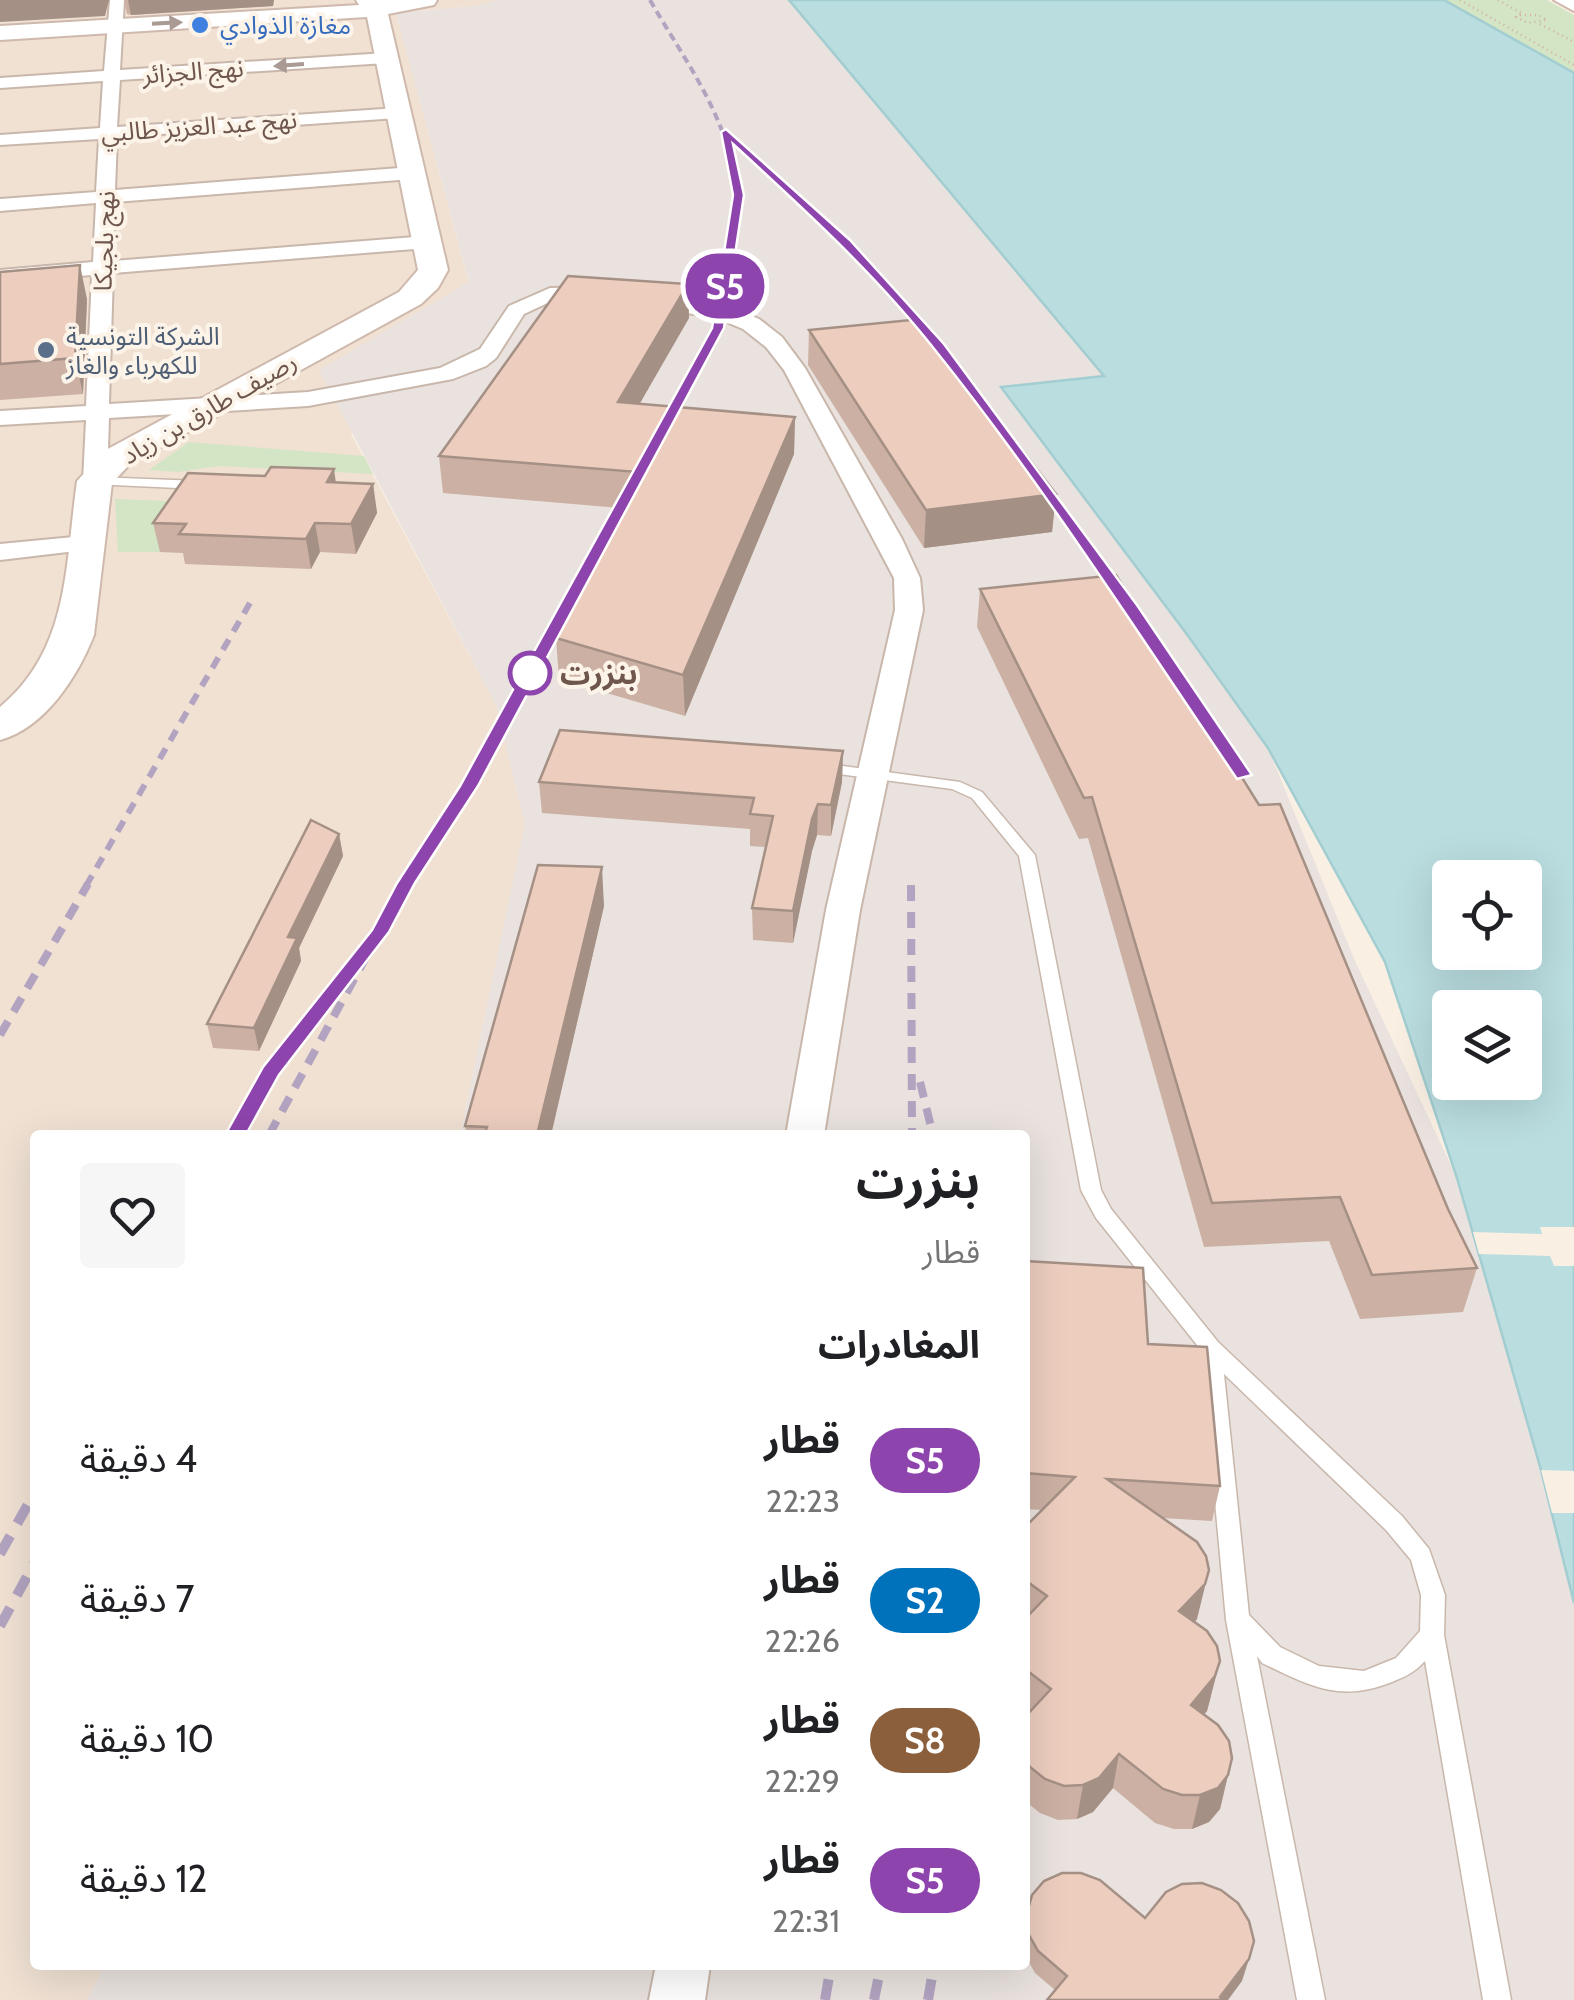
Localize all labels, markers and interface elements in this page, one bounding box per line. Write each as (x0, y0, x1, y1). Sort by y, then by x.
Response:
place label: مغازة الذوادي (220, 10, 351, 45)
marker: مغازة الذوادي (189, 14, 211, 36)
one-way arrow (152, 15, 184, 31)
street label: نهج الجزائر (140, 52, 245, 94)
one-way arrow (273, 57, 305, 73)
street label: نهج عبد العزيز طالبي (100, 104, 298, 153)
street label: نهج بلجيكا (87, 190, 125, 292)
line badge: S5 (680, 254, 770, 318)
text: S5 (705, 265, 745, 308)
place label: الشركة التونسية للكهرباء والغاز (65, 321, 220, 380)
marker: الشركة التونسية للكهرباء والغاز (35, 339, 57, 361)
street label: رصيف طارق بن زياد (116, 346, 302, 470)
marker: بنزرت (509, 652, 551, 694)
place label: بنزرت (560, 655, 638, 692)
map controls (1432, 860, 1542, 1100)
button: locate (1432, 860, 1542, 970)
button: layers (1432, 990, 1542, 1100)
text: بنزرت (856, 1152, 980, 1210)
button: heart (80, 1163, 185, 1268)
text: قطار (922, 1232, 980, 1271)
text: المغادرات (818, 1321, 980, 1368)
text: قطار (764, 1416, 840, 1463)
text: 4 دقيقة (80, 1435, 197, 1482)
text: S5 (905, 1439, 945, 1482)
text: 22:23 (766, 1481, 840, 1520)
text: قطار (764, 1556, 840, 1603)
text: 7 دقيقة (80, 1575, 194, 1622)
text: S2 (906, 1579, 944, 1622)
text: 22:26 (765, 1621, 840, 1660)
text: قطار (764, 1696, 840, 1743)
text: 10 دقيقة (80, 1715, 214, 1762)
text: S8 (904, 1719, 946, 1762)
text: 22:29 (765, 1761, 840, 1800)
text: قطار (764, 1836, 840, 1883)
text: 12 دقيقة (80, 1855, 207, 1902)
text: S5 (905, 1859, 945, 1902)
text: 22:31 (772, 1901, 840, 1940)

